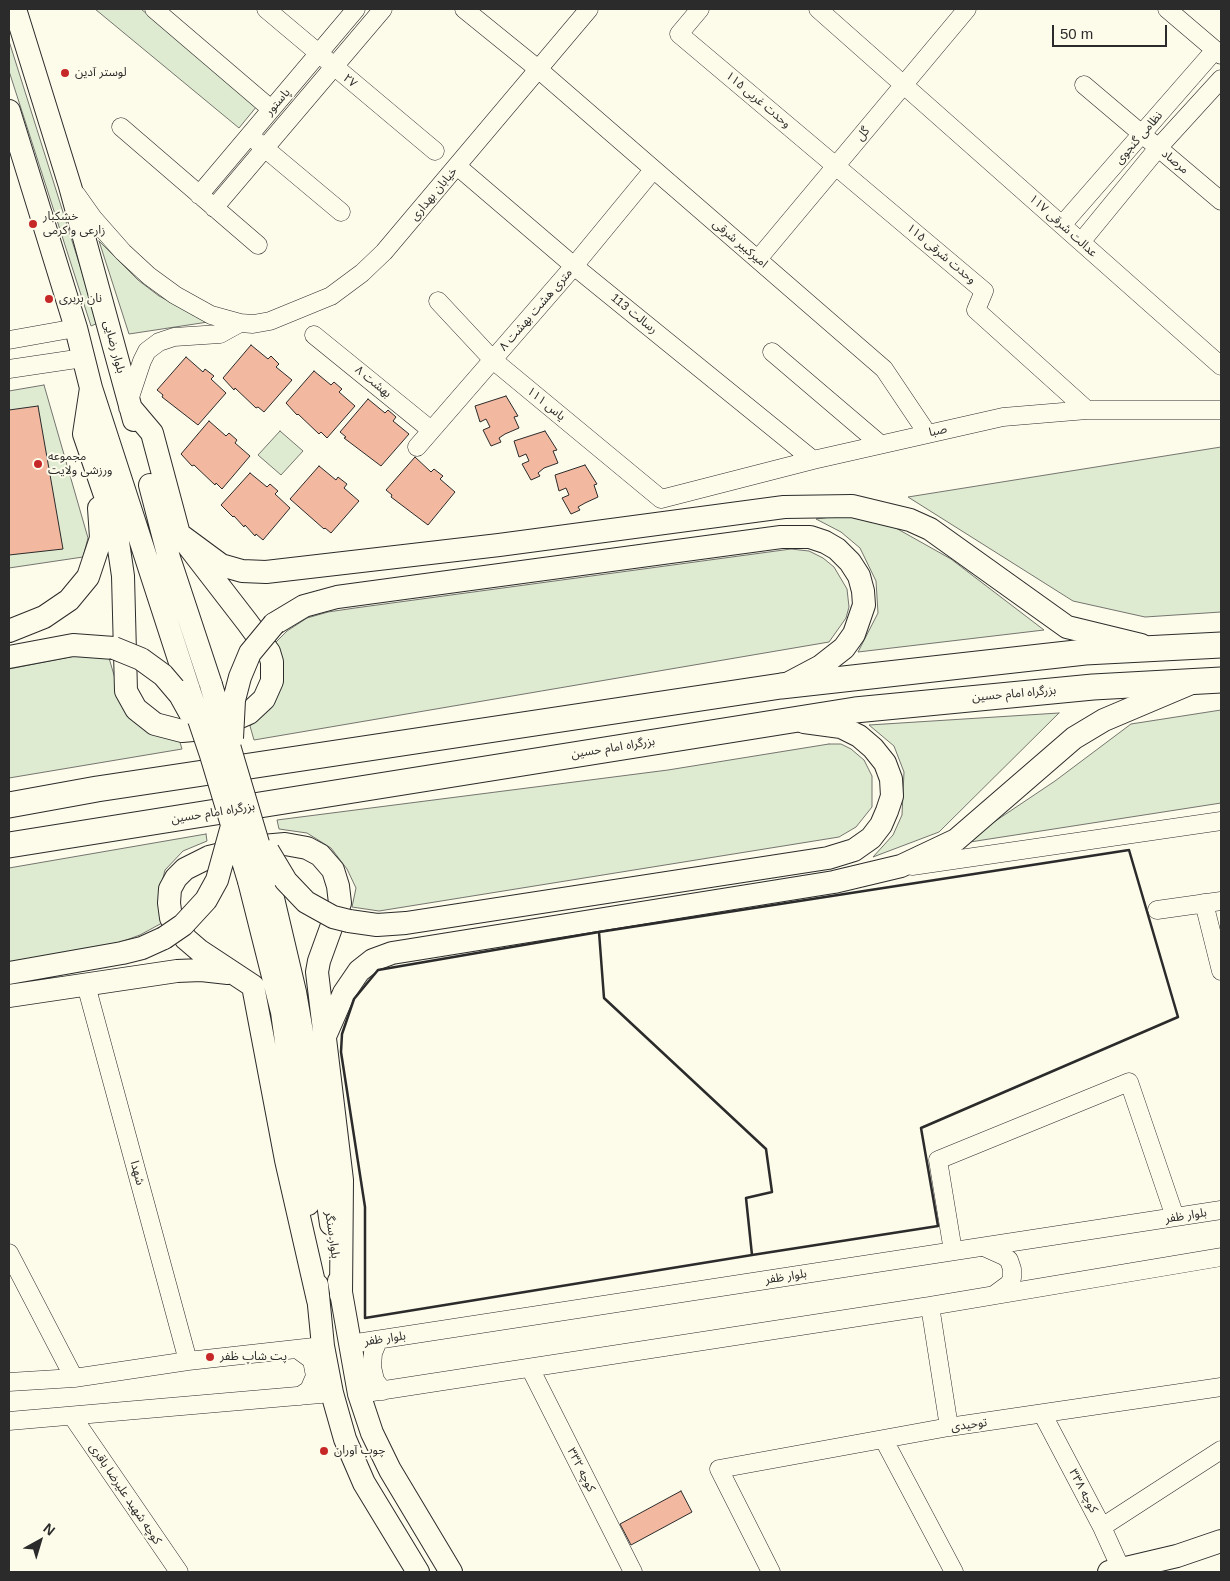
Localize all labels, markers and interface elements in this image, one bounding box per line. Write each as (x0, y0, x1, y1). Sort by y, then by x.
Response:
scale bar (1055, 15, 1170, 47)
text: 50 m (1060, 25, 1093, 42)
place label: لوستر آدین (75, 66, 127, 80)
marker: لوستر آدین (59, 67, 71, 79)
street label: ۱۱۵ وحدت غربی (723, 69, 793, 131)
street label: ۲۷ (340, 71, 360, 91)
street label: پاستور (262, 86, 294, 118)
street label: نظامی گنجوی (1112, 109, 1166, 167)
street label: گل (853, 124, 873, 144)
street label: مرصاد (1159, 147, 1191, 177)
street label: خیابان بهداری (407, 164, 461, 224)
street label: ۱۱۷ عدالت شرقی (1026, 192, 1100, 260)
place label: خشکبار زارعی و کرمی (43, 210, 105, 238)
street label: امیرکبیر شرقی (710, 217, 770, 271)
marker: خشکبار زارعی و کرمی (27, 218, 39, 230)
street label: ۱۱۵ وحدت شرقی (903, 221, 979, 287)
street label: ۸ متری هشت بهشت (496, 266, 576, 354)
street label: رسالت 113 (608, 291, 660, 337)
place label: نان بربری (59, 292, 102, 306)
marker: نان بربری (43, 293, 55, 305)
street label: بلوار رضایی (100, 319, 128, 375)
street label: ۸ بهشت (352, 363, 394, 401)
street label: یاس ۱۱۱ (524, 384, 568, 424)
street label: صبا (927, 422, 949, 440)
place label: مجموعه ورزشی ولایت (48, 450, 112, 478)
marker: مجموعه ورزشی ولایت (32, 458, 44, 470)
street label: بزرگراه امام حسین (971, 683, 1057, 705)
street label: بزرگراه امام حسین (570, 734, 656, 762)
street label: بزرگراه امام حسین (170, 799, 256, 827)
street label: شهدا (127, 1159, 147, 1187)
street label: بلوار ظفر (1164, 1206, 1208, 1226)
street label: بلوار سنگر (322, 1210, 342, 1260)
street label: بلوار ظفر (764, 1267, 808, 1287)
street label: بلوار ظفر (363, 1329, 407, 1349)
place label: پت شاپ ظفر (220, 1350, 287, 1364)
marker: پت شاپ ظفر (204, 1351, 216, 1363)
street label: توحیدی (950, 1415, 988, 1435)
street label: کوچه شهید علیرضا باقری (86, 1441, 164, 1547)
place label: چوب آوران (334, 1444, 385, 1458)
marker: چوب آوران (318, 1445, 330, 1457)
street label: کوچه ۳۳۲ (564, 1446, 598, 1494)
street label: کوچه ۳۳۸ (1066, 1467, 1100, 1515)
north arrow (15, 1516, 65, 1566)
text: N (40, 1520, 58, 1539)

